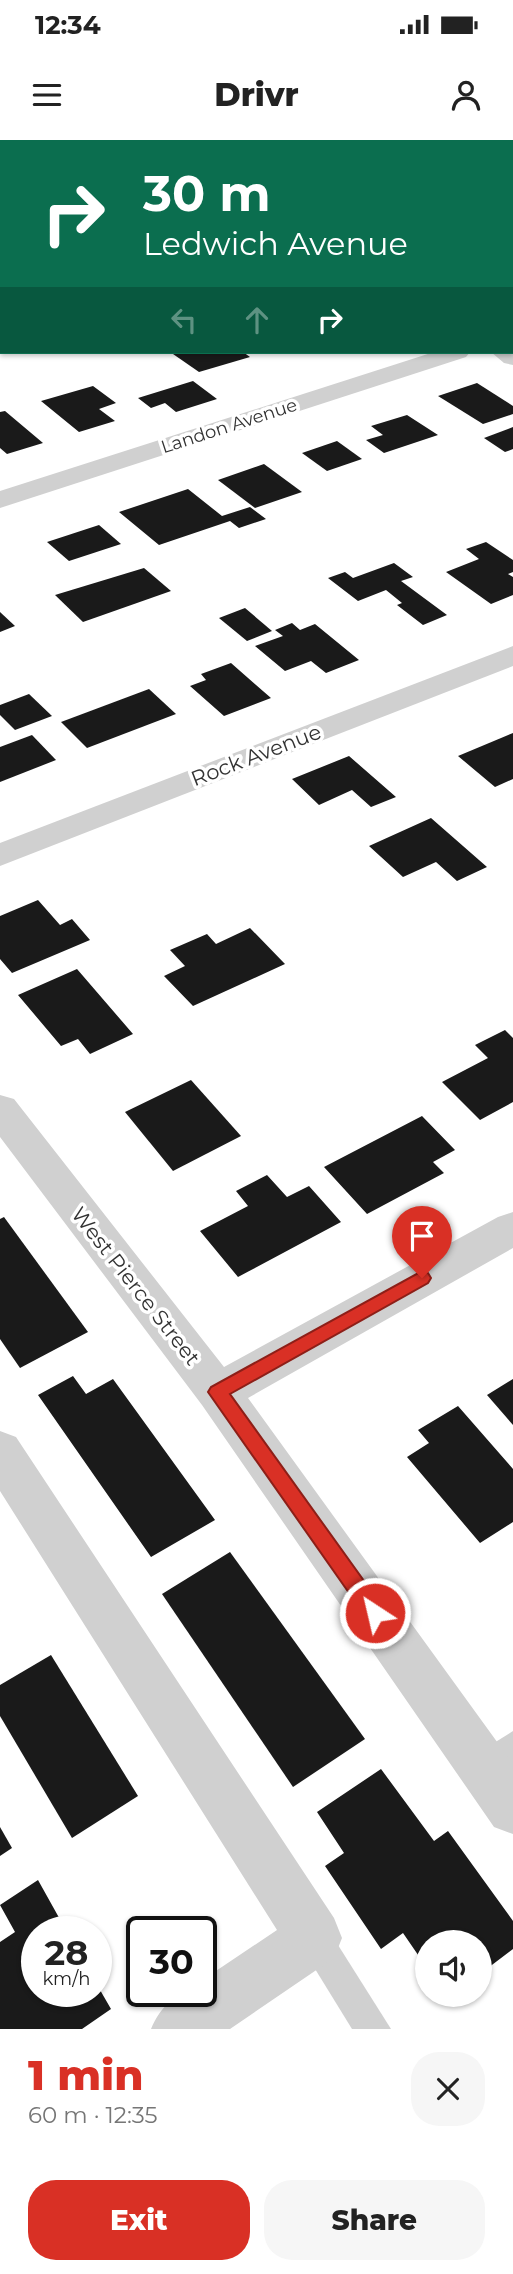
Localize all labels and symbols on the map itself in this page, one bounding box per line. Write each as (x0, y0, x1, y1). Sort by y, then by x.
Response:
street label: Landon Avenue (158, 394, 300, 458)
street label: Rock Avenue (187, 719, 325, 791)
street label: West Pierce Street (66, 1202, 206, 1370)
pin (392, 1206, 452, 1278)
position arrow (338, 1576, 412, 1650)
speed limit sign: 30 (126, 1916, 217, 2007)

